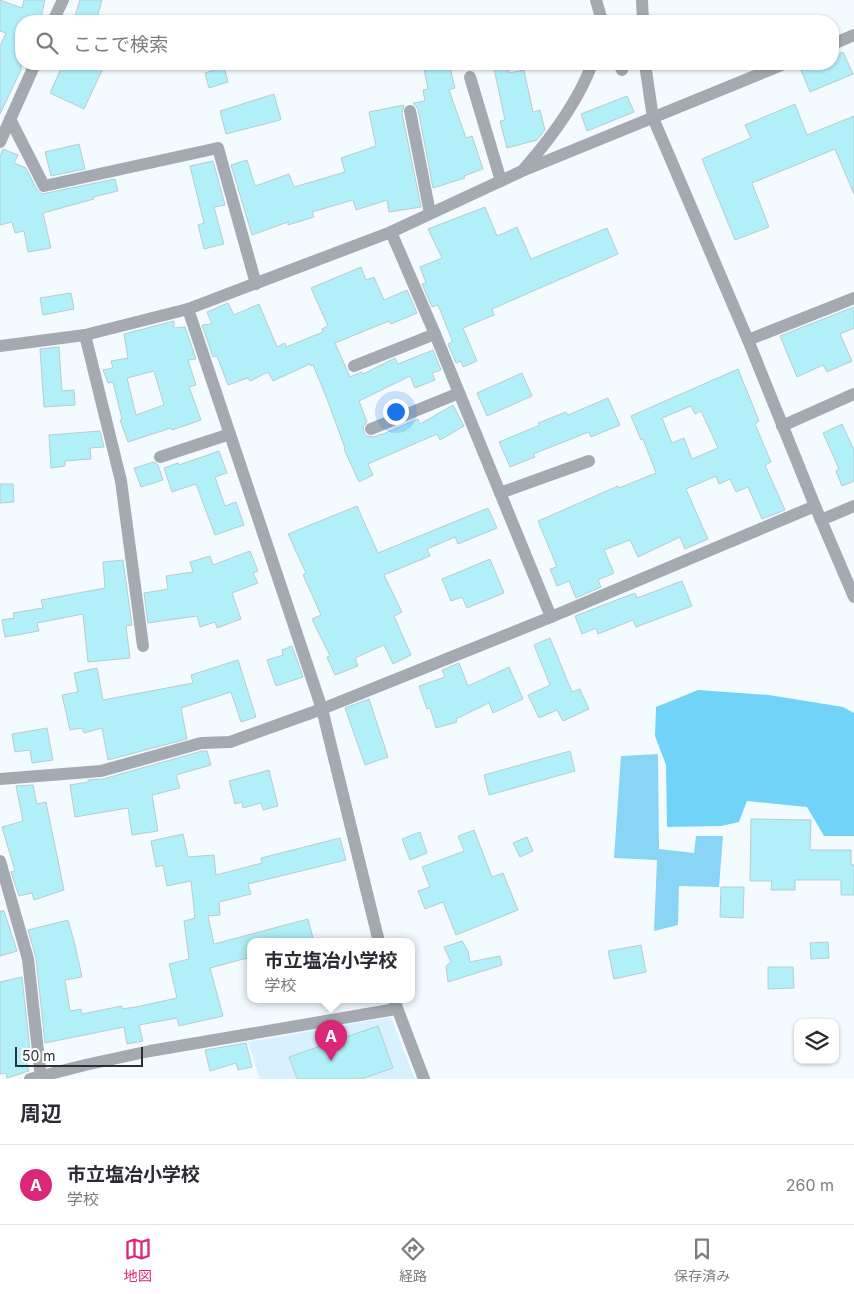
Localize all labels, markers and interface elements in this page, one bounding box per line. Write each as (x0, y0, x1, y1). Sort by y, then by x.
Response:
search box (15, 15, 839, 70)
icon: search (33, 29, 61, 57)
text: ここで検索 (73, 33, 168, 56)
your location (383, 399, 409, 425)
popup (247, 938, 415, 1003)
text: 市立塩冶小学校 (264, 949, 398, 972)
text: 学校 (264, 975, 297, 995)
map controls (794, 1019, 839, 1064)
button: layers (794, 1019, 839, 1064)
pin: A (315, 1020, 347, 1061)
scale bar (15, 1044, 142, 1067)
text: 50 m (22, 1047, 56, 1064)
text: 周辺 (20, 1101, 62, 1126)
text: 市立塩冶小学校 (67, 1163, 200, 1186)
text: A (30, 1175, 42, 1195)
text: 260 m (786, 1175, 834, 1195)
text: 学校 (67, 1189, 99, 1209)
tab: 地図 (124, 1235, 152, 1285)
tab: 経路 (399, 1235, 427, 1285)
tab: 保存済み (674, 1235, 730, 1285)

